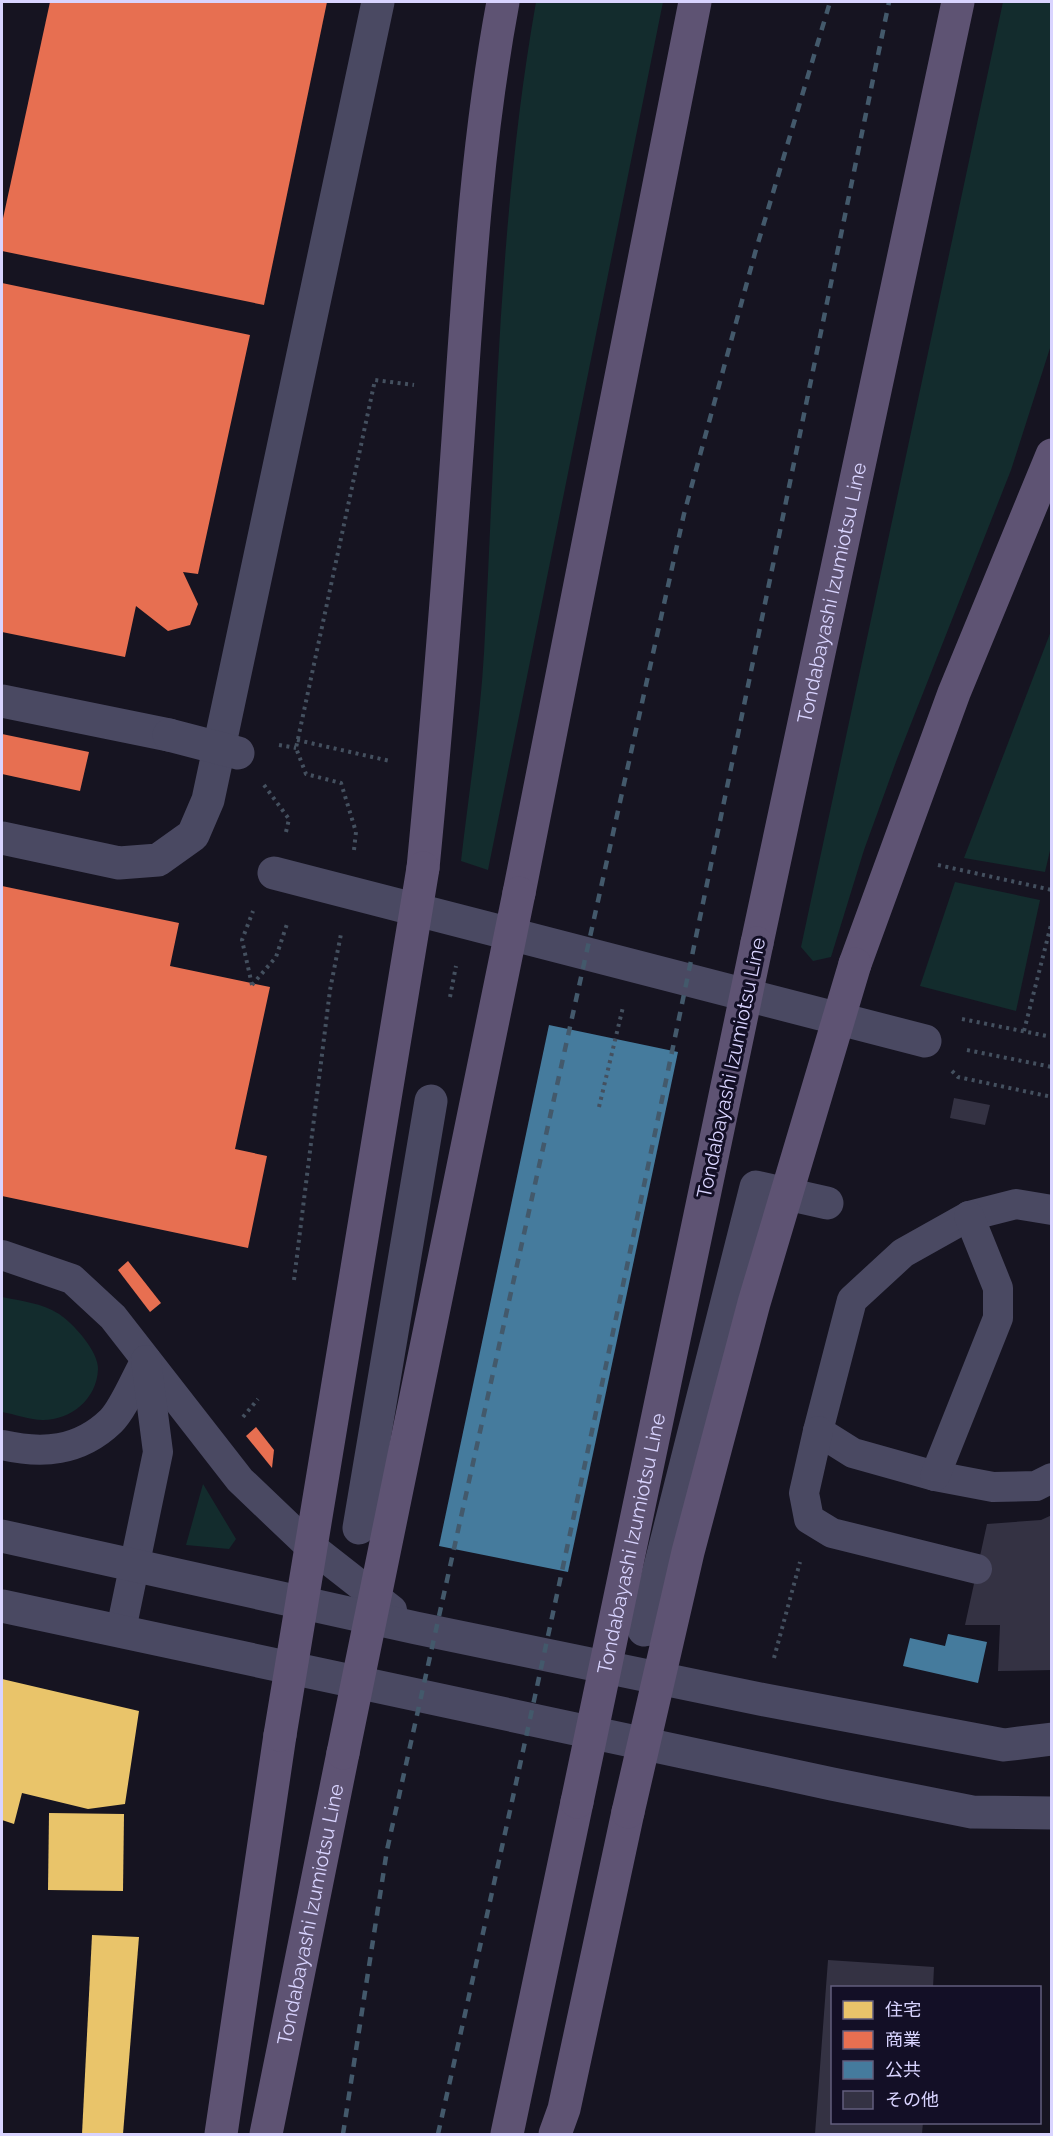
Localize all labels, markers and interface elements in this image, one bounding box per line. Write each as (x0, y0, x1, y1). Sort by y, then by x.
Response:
street label: Tondabayashi Izumiotsu Line (792, 460, 871, 726)
street label: Tondabayashi Izumiotsu Line (692, 935, 770, 1201)
street label: Tondabayashi Izumiotsu Line (592, 1411, 670, 1676)
street label: Tondabayashi Izumiotsu Line (272, 1781, 349, 2047)
legend (831, 1986, 1041, 2124)
text: 住宅 (885, 1999, 921, 2020)
text: 商業 (885, 2029, 921, 2050)
text: 公共 (885, 2059, 921, 2080)
text: その他 (885, 2089, 939, 2110)

